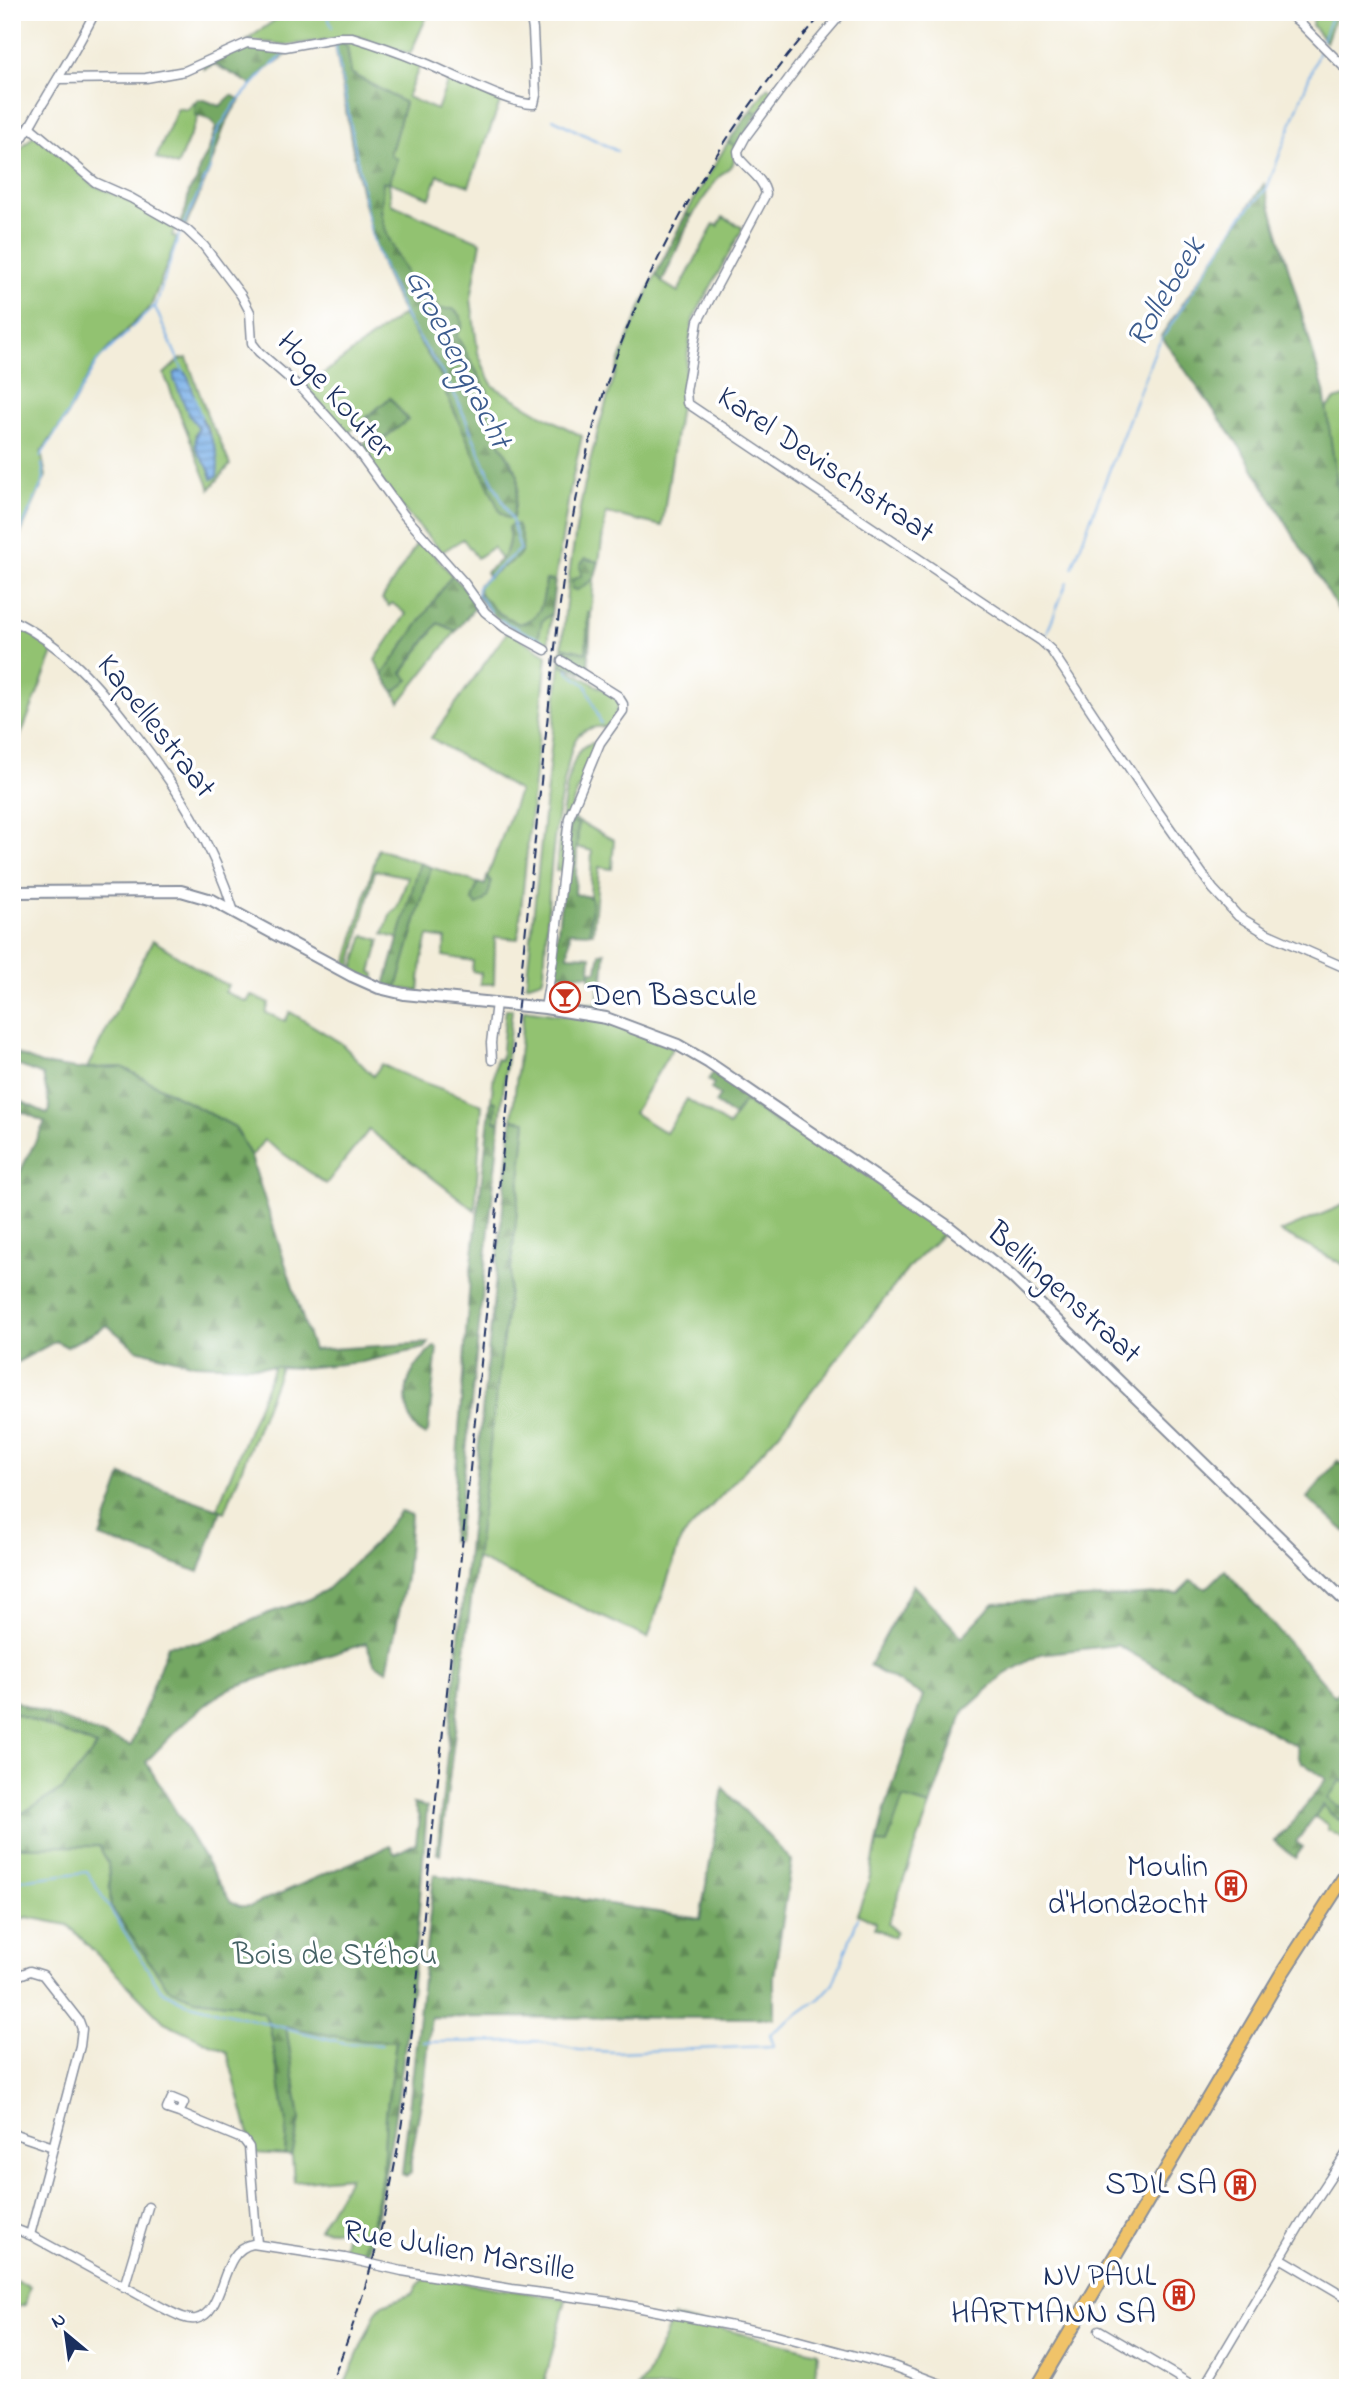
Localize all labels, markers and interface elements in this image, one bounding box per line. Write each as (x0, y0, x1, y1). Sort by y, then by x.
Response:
water label: Rollebeek (1115, 227, 1220, 358)
water label: Groebengracht (390, 261, 524, 460)
street label: Hoge Kouter (264, 322, 404, 470)
street label: Karel Devischstraat (706, 375, 944, 557)
street label: Kapellestraat (84, 645, 227, 809)
place label: Den Bascule (587, 974, 757, 1021)
bar icon: Den Bascule (548, 980, 582, 1014)
street label: Bellingenstraat (974, 1211, 1151, 1377)
place label: Moulin d'Hondzocht (1047, 1845, 1208, 1929)
building icon: Moulin d'Hondzocht (1214, 1869, 1248, 1903)
park label: Bois de Stéhou (232, 1933, 437, 1980)
place label: SDIL SA (1105, 2162, 1217, 2209)
building icon: SDIL SA (1223, 2168, 1257, 2202)
street label: Rue Julien Marsille (339, 2208, 579, 2296)
place label: NV PAUL HARTMANN SA (951, 2254, 1156, 2338)
building icon: NV PAUL HARTMANN SA (1162, 2278, 1196, 2312)
north arrow (32, 2298, 102, 2368)
text: N (47, 2306, 71, 2336)

